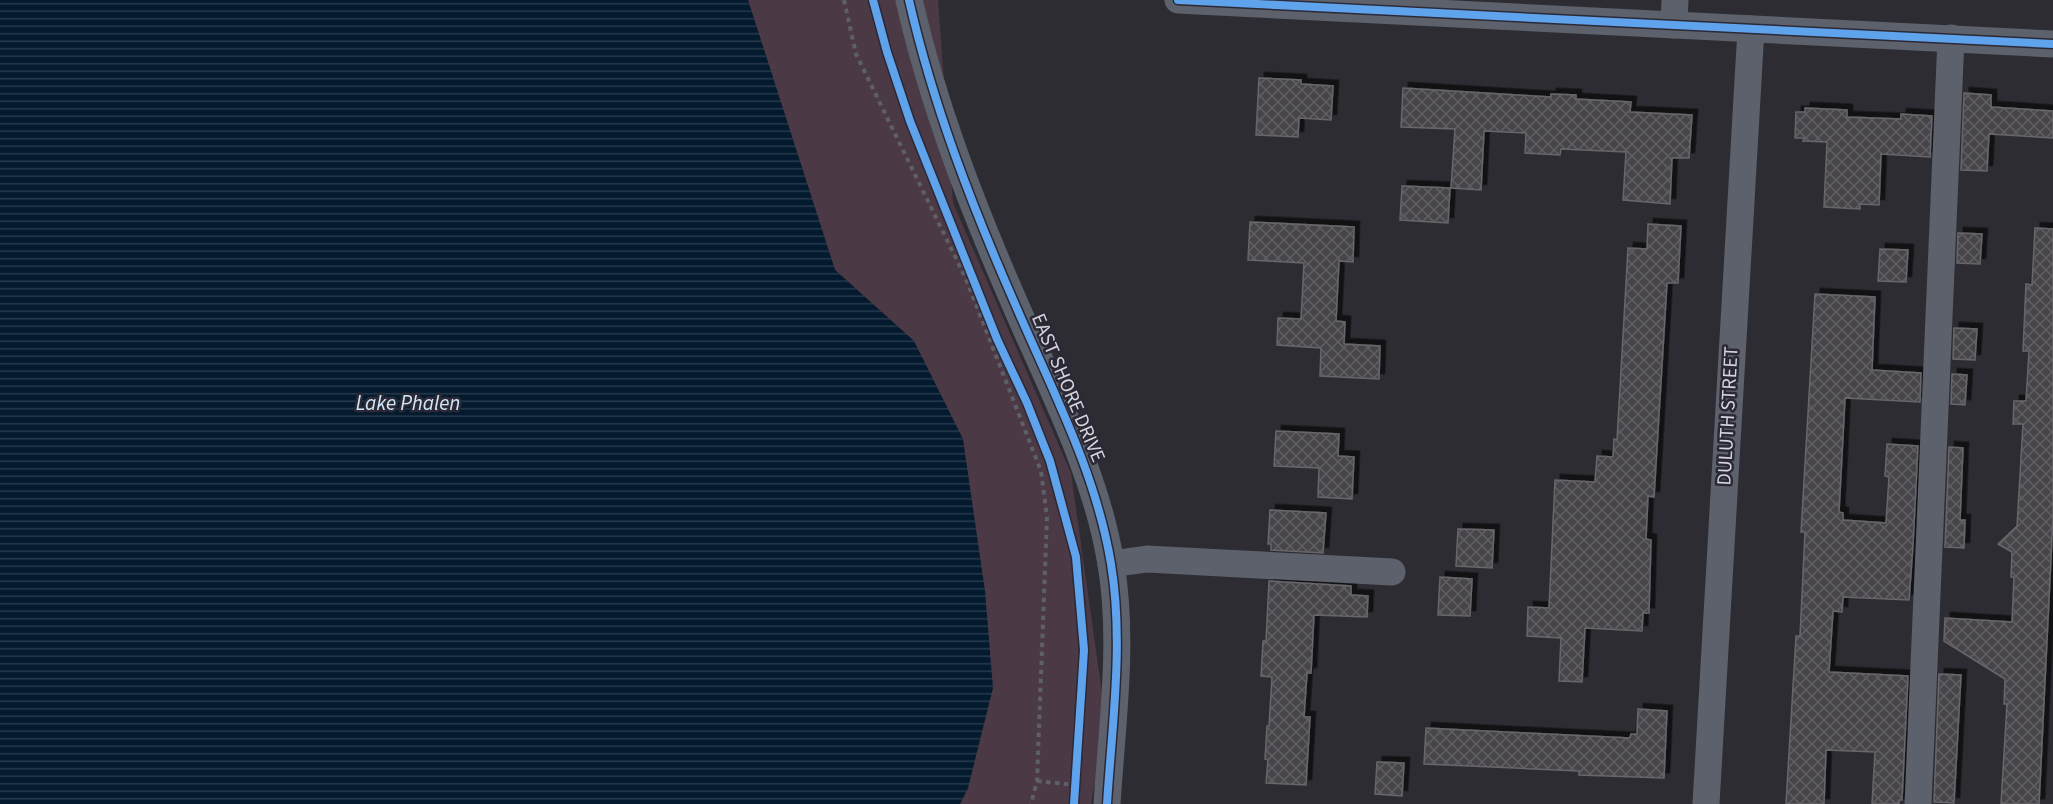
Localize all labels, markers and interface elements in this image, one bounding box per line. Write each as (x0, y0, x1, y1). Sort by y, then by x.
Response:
street label: EAST SHORE DRIVE (1024, 309, 1112, 467)
street label: DULUTH STREET (1710, 345, 1746, 486)
water label: Lake Phalen (356, 388, 460, 418)

